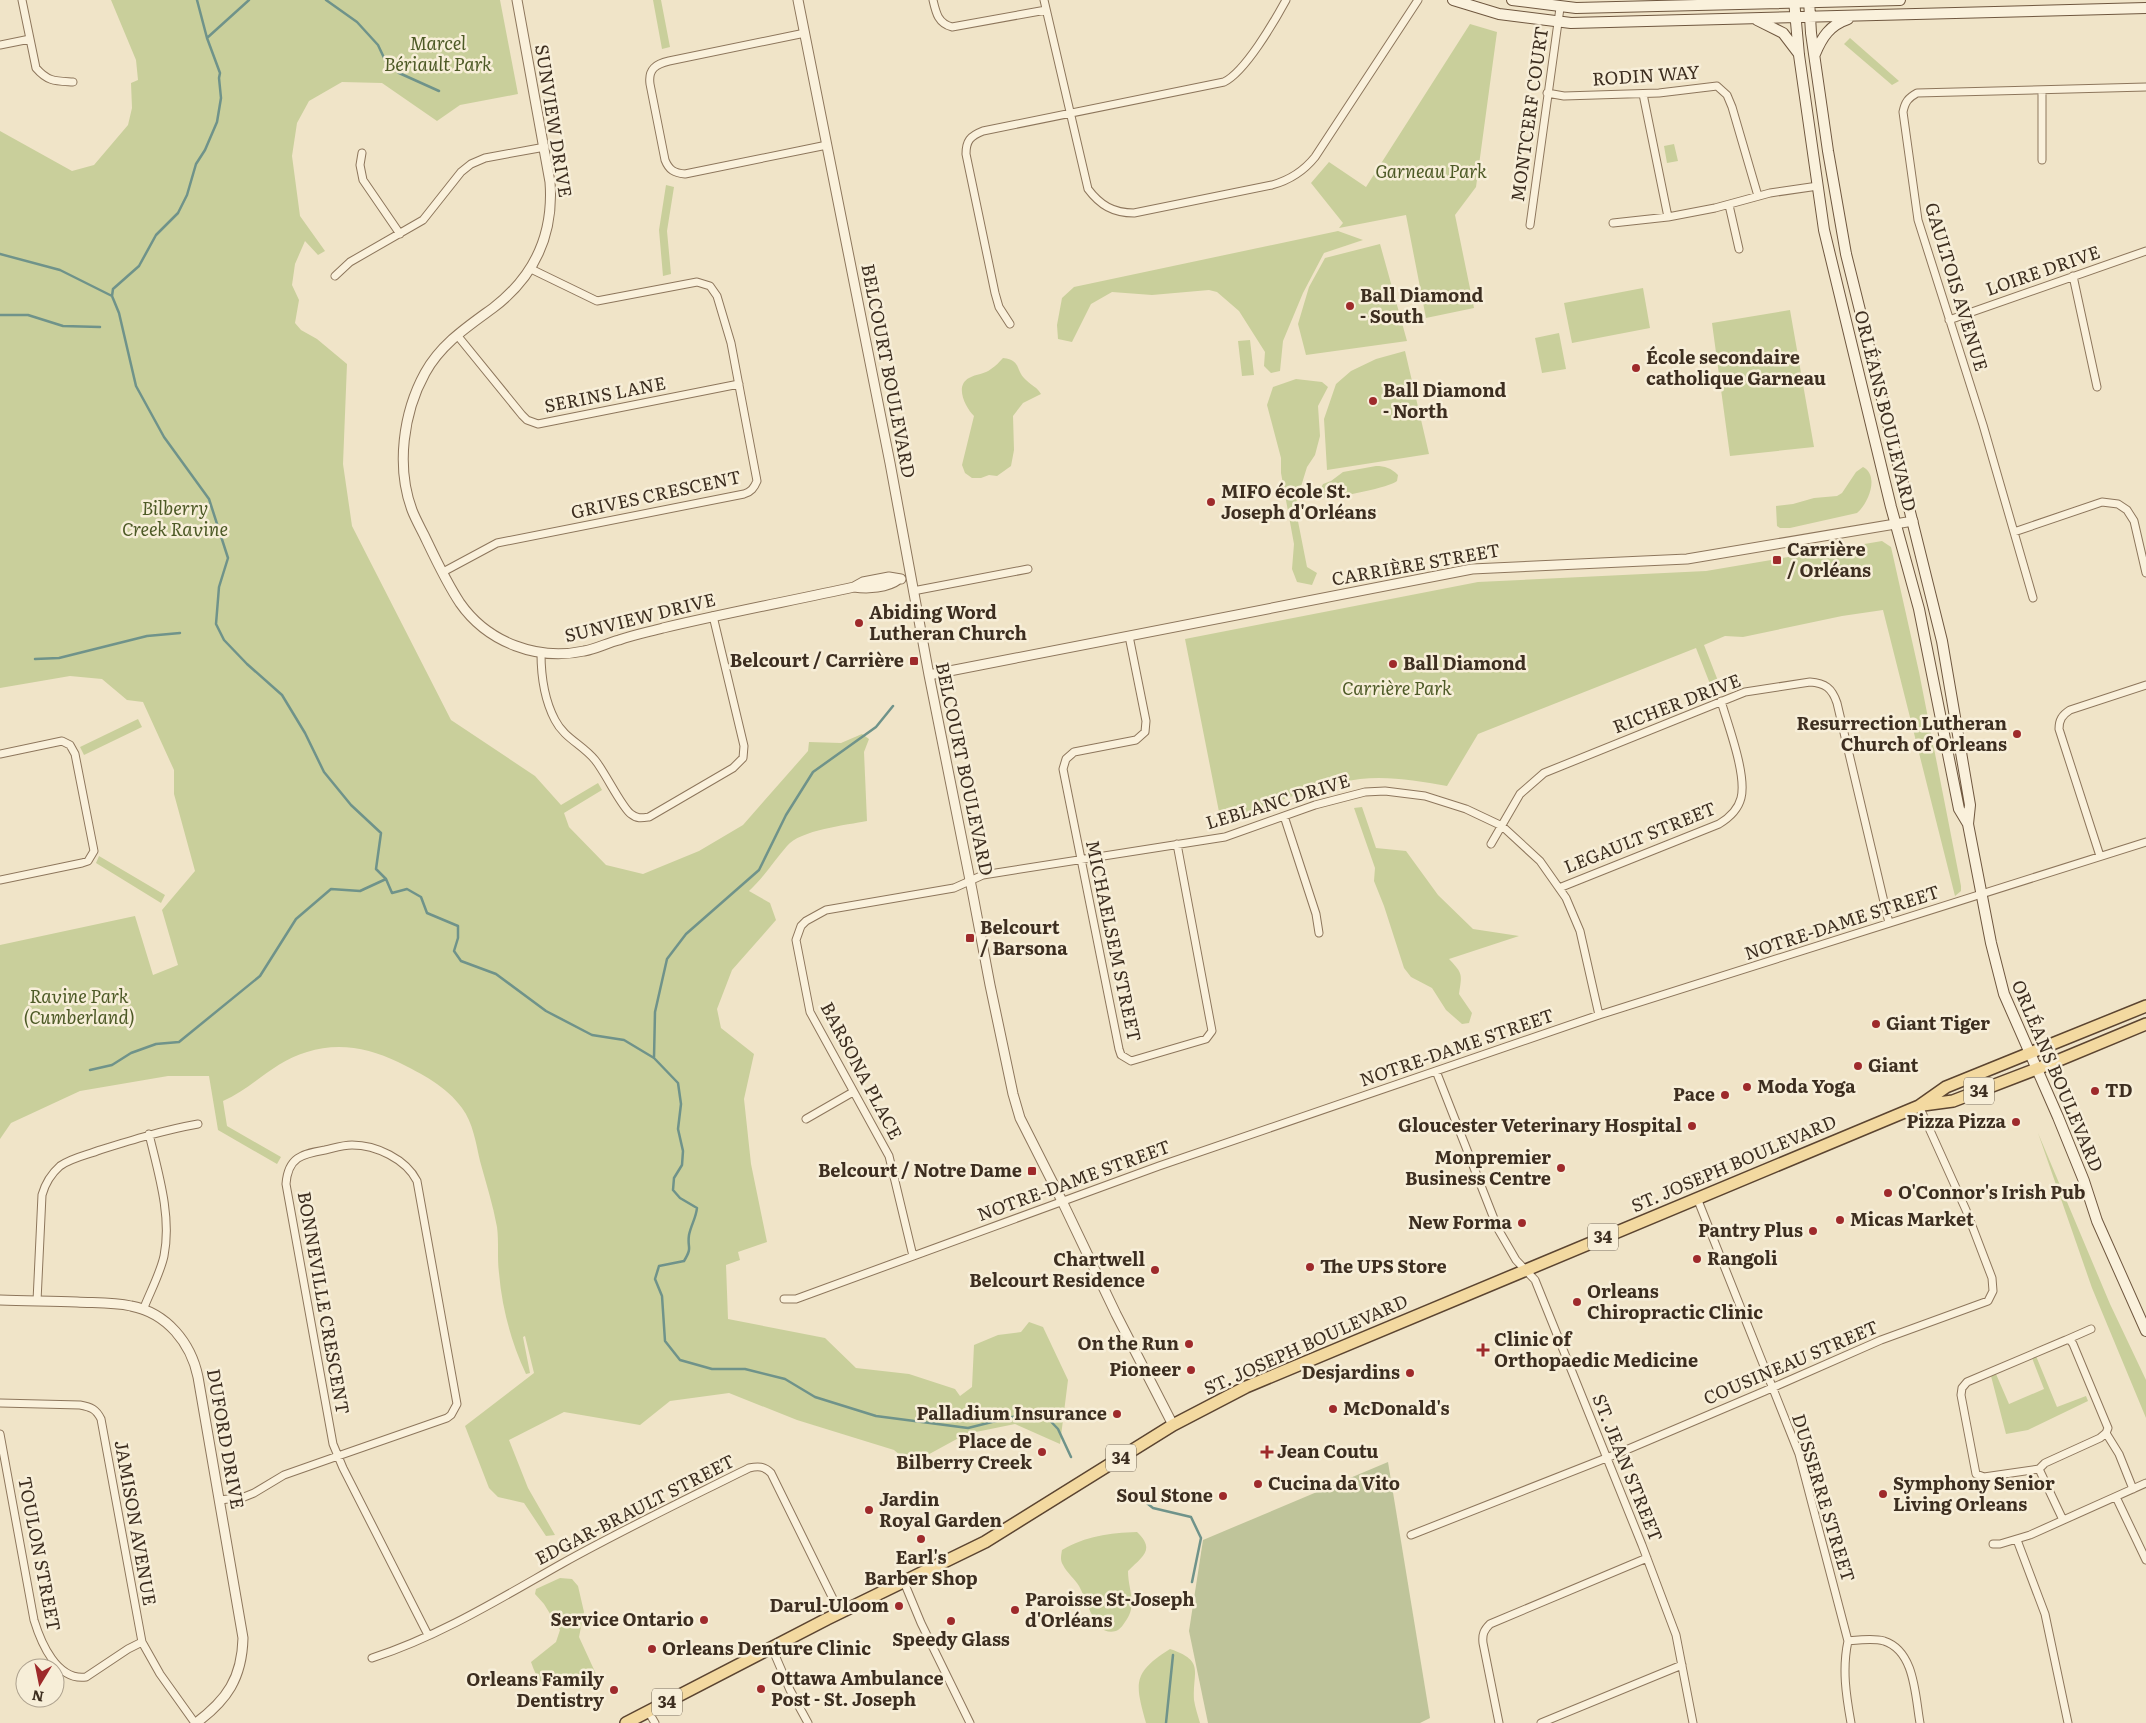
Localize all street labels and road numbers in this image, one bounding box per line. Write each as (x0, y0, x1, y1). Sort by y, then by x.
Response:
street label: MONTCERF COURT (1503, 24, 1554, 203)
street label: SUNVIEW DRIVE (529, 42, 580, 199)
street label: RODIN WAY (1591, 57, 1701, 92)
street label: GAULTOIS AVENUE (1919, 199, 1996, 374)
street label: LOIRE DRIVE (1982, 237, 2103, 302)
street label: BELCOURT BOULEVARD (855, 261, 923, 480)
street label: ORLÉANS BOULEVARD (1848, 307, 1925, 514)
street label: SERINS LANE (542, 369, 668, 419)
street label: GRIVES CRESCENT (568, 462, 743, 525)
street label: CARRIÈRE STREET (1329, 535, 1502, 592)
street label: SUNVIEW DRIVE (561, 585, 718, 648)
street label: BELCOURT BOULEVARD (930, 659, 1001, 878)
street label: RICHER DRIVE (1609, 666, 1744, 739)
street label: LEBLANC DRIVE (1202, 766, 1353, 835)
street label: LEGAULT STREET (1559, 794, 1719, 879)
street label: MICHAELSEM STREET (1080, 837, 1149, 1044)
street label: NOTRE-DAME STREET (1740, 877, 1943, 966)
street label: ORLÉANS BOULEVARD (2006, 975, 2111, 1176)
street label: BARSONA PLACE (815, 997, 910, 1144)
street label: NOTRE-DAME STREET (1356, 1001, 1557, 1093)
road number: 34 (1964, 1078, 1994, 1104)
street label: ST. JOSEPH BOULEVARD (1626, 1107, 1840, 1218)
street label: NOTRE-DAME STREET (973, 1132, 1174, 1227)
street label: BONNEVILLE CRESCENT (292, 1189, 357, 1416)
road number: 34 (1588, 1224, 1618, 1250)
street label: ST. JOSEPH BOULEVARD (1199, 1286, 1412, 1401)
street label: COUSINEAU STREET (1699, 1313, 1882, 1411)
street label: DUFORD DRIVE (201, 1366, 252, 1511)
street label: ST. JEAN STREET (1586, 1389, 1670, 1545)
street label: DUSSERRE STREET (1786, 1410, 1863, 1585)
street label: JAMISON AVENUE (109, 1438, 164, 1608)
road number: 34 (1106, 1445, 1136, 1472)
street label: EDGAR-BRAULT STREET (530, 1447, 739, 1571)
street label: TOULON STREET (12, 1474, 69, 1633)
road number: 34 (652, 1688, 682, 1715)

